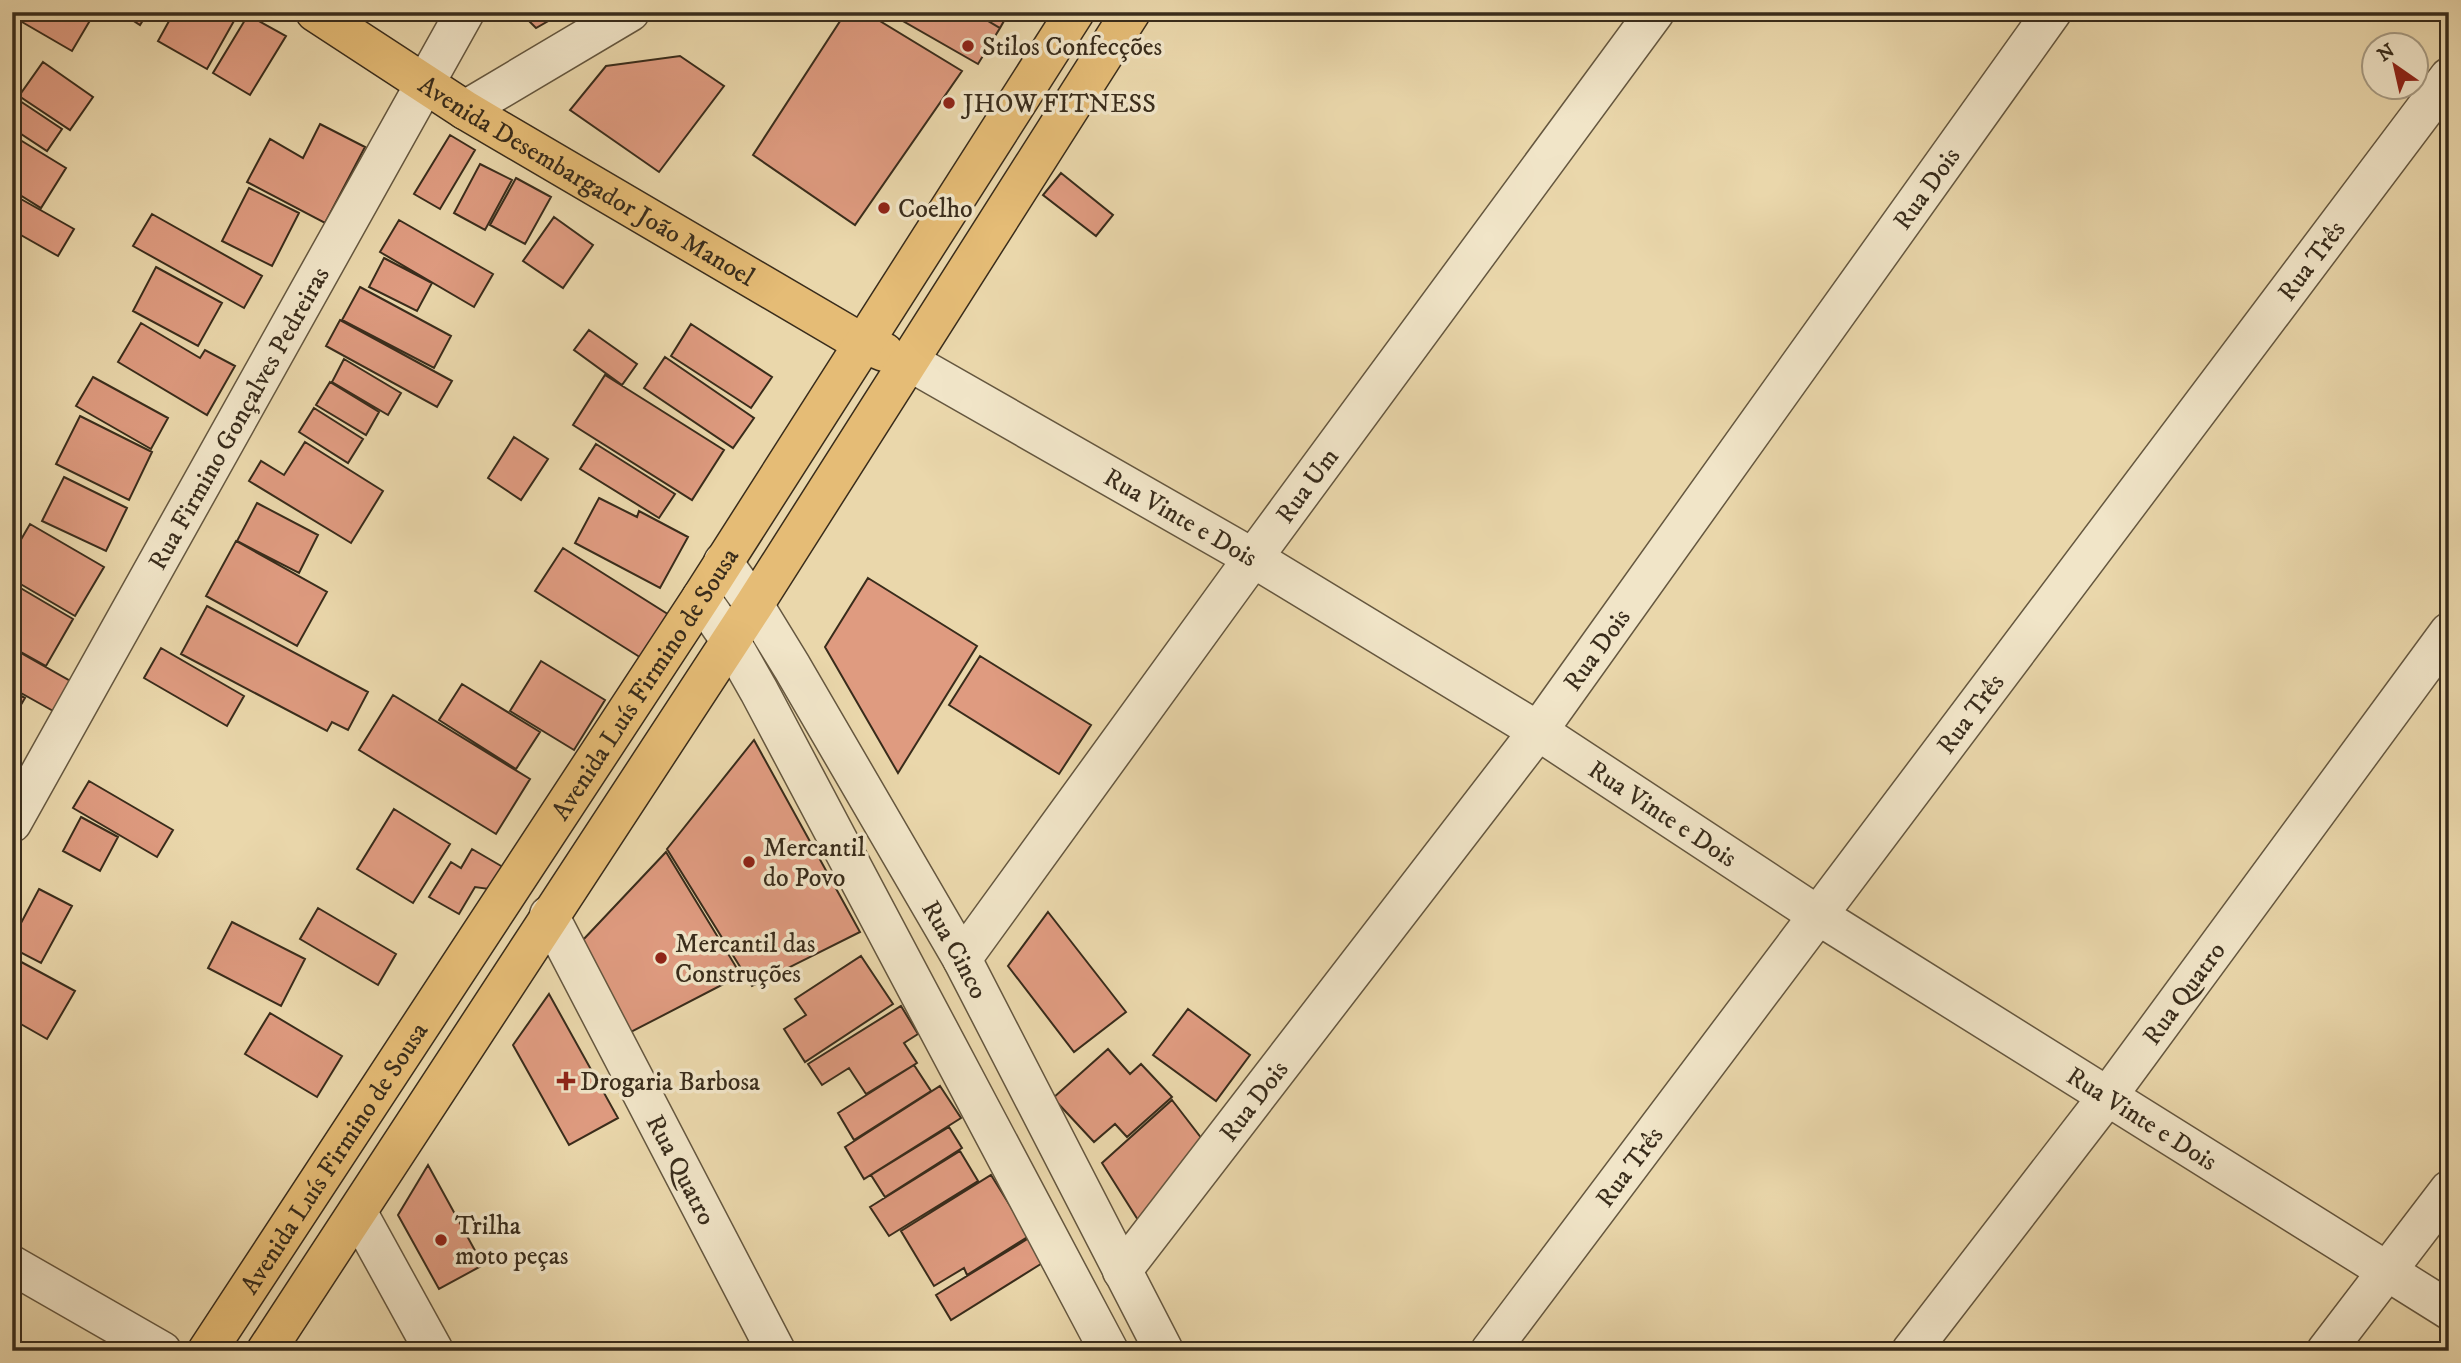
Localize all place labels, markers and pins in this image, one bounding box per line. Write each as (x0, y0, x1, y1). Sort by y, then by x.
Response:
place label: Stilos Confecções (982, 31, 1162, 64)
marker: Stilos Confecções (960, 38, 976, 54)
place label: JHOW FITNESS (961, 88, 1156, 121)
marker: JHOW FITNESS (941, 95, 957, 111)
place label: Coelho (898, 193, 973, 226)
marker: Coelho (876, 200, 892, 216)
place label: Mercantil do Povo (763, 832, 865, 895)
marker: Mercantil do Povo (741, 854, 757, 870)
place label: Mercantil das Construções (675, 928, 816, 991)
marker: Mercantil das Construções (653, 950, 669, 966)
place label: Drogaria Barbosa (580, 1066, 760, 1099)
marker: Drogaria Barbosa (558, 1073, 574, 1089)
place label: Trilha moto peças (455, 1210, 568, 1273)
marker: Trilha moto peças (433, 1232, 449, 1248)

